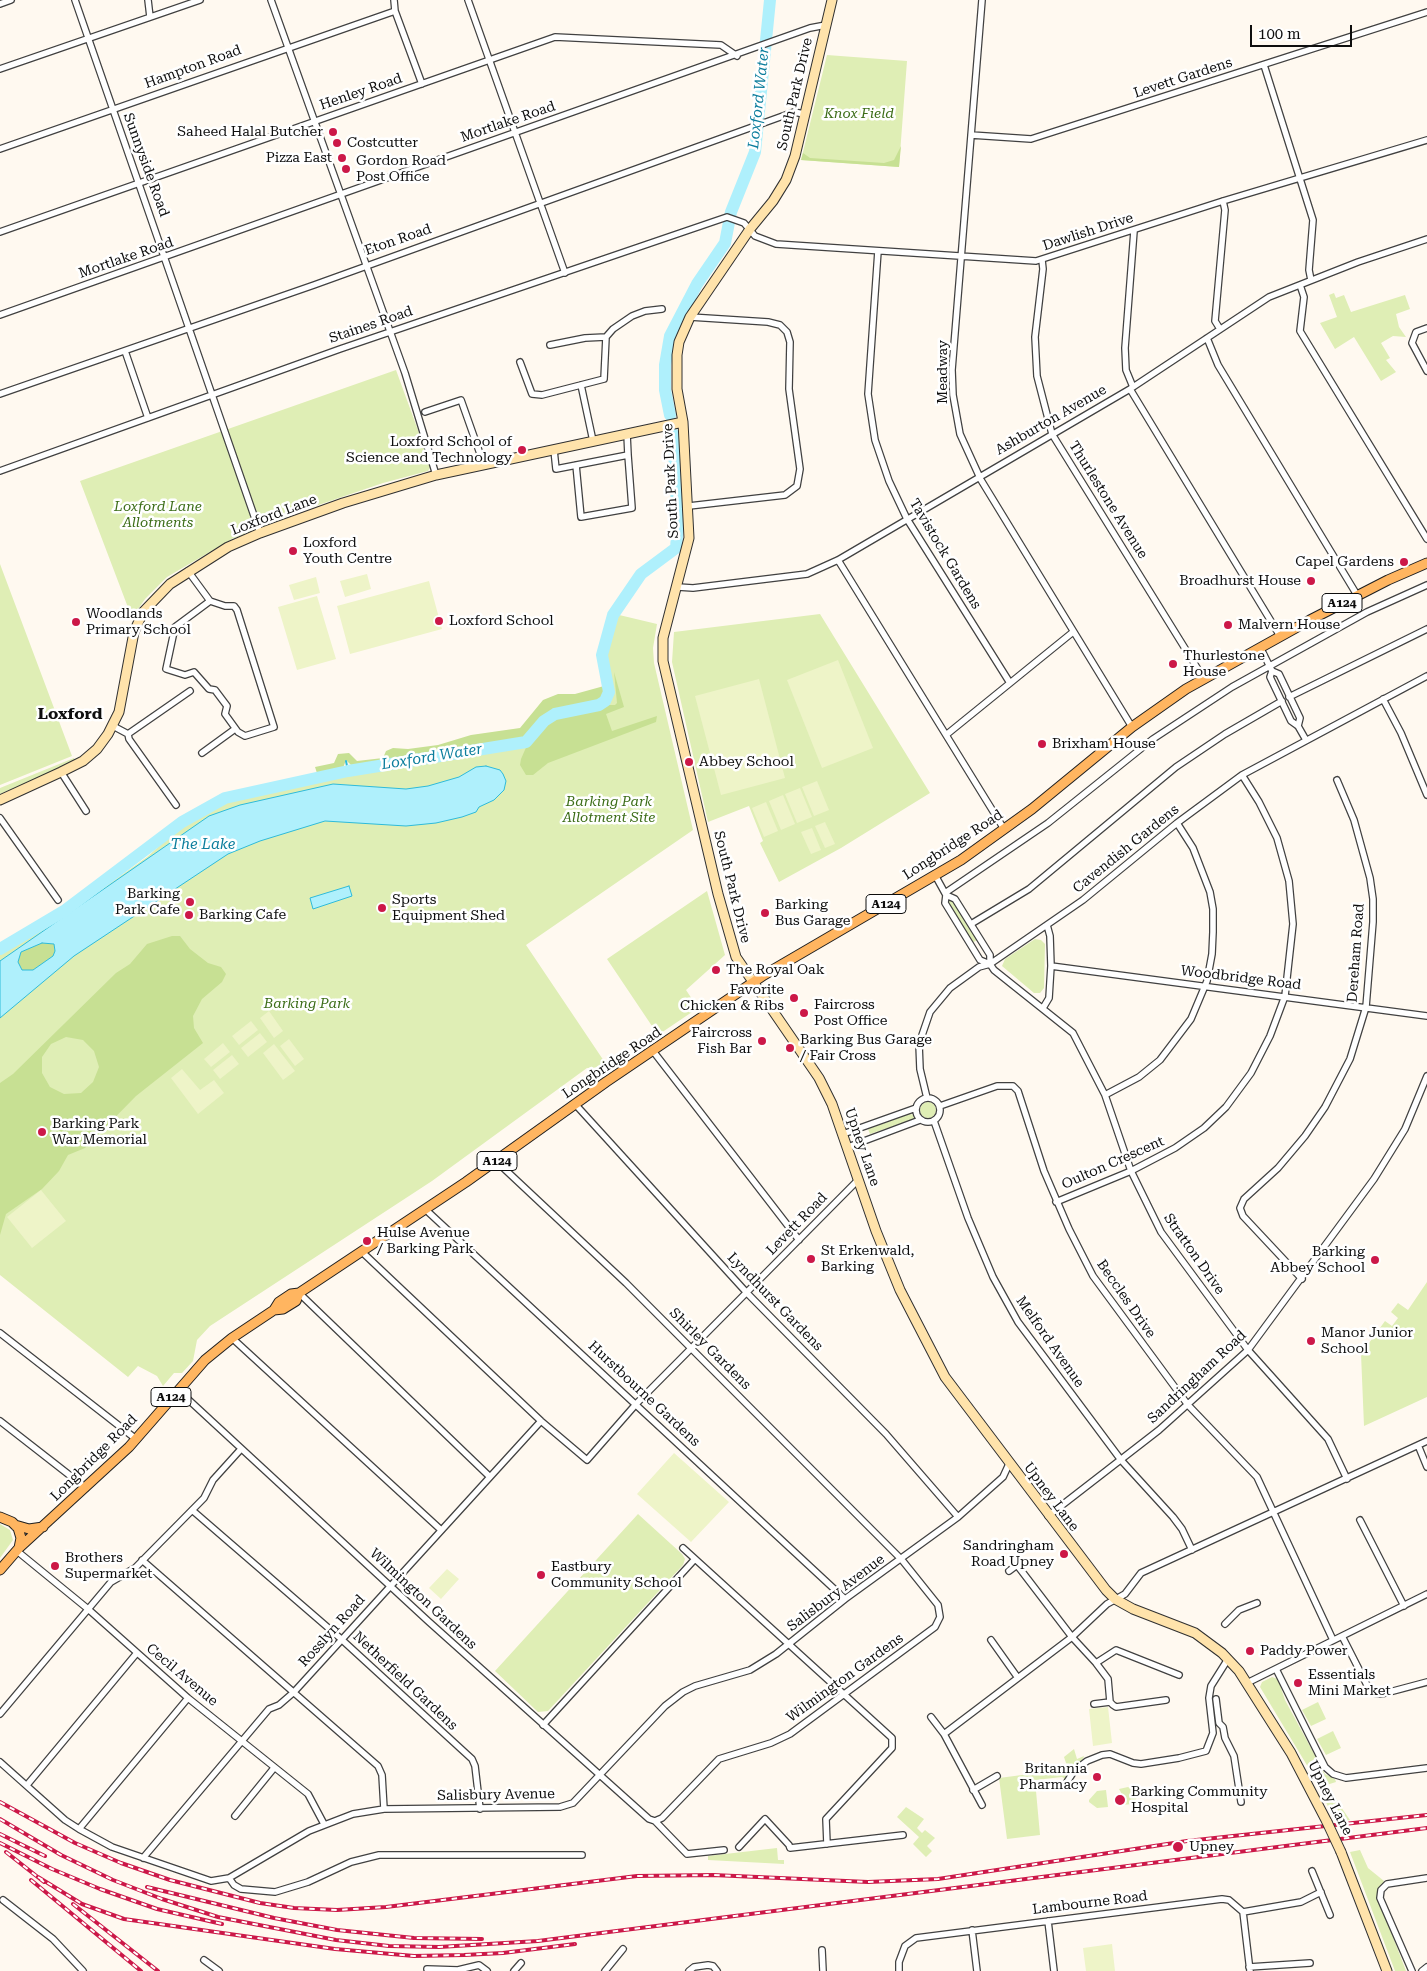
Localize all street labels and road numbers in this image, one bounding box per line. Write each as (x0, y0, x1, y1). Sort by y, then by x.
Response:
street label: South Park Drive (774, 36, 816, 152)
street label: Hampton Road (142, 42, 244, 92)
street label: Levett Gardens (1132, 54, 1234, 102)
street label: Henley Road (318, 70, 404, 114)
street label: Mortlake Road (458, 98, 558, 146)
street label: Sunnyside Road (119, 111, 173, 219)
street label: Dawlish Drive (1041, 209, 1135, 255)
street label: Eton Road (362, 221, 434, 259)
street label: Mortlake Road (76, 234, 176, 282)
street label: Staines Road (327, 303, 415, 347)
street label: Meadway (935, 340, 951, 404)
street label: Ashburton Avenue (992, 381, 1110, 459)
street label: South Park Drive (660, 423, 682, 539)
street label: Thurlestone Avenue (1065, 438, 1151, 562)
street label: Loxford Lane (229, 491, 319, 539)
street label: Tavistock Gardens (905, 496, 985, 612)
road number: A124 (1322, 594, 1362, 612)
street label: Cavendish Gardens (1070, 801, 1182, 897)
street label: Longbridge Road (900, 806, 1006, 884)
street label: South Park Drive (710, 829, 754, 945)
road number: A124 (866, 894, 906, 914)
street label: Dereham Road (1344, 903, 1368, 1003)
street label: Woodbridge Road (1180, 962, 1302, 994)
street label: Longbridge Road (559, 1024, 665, 1102)
street label: Upney Lane (841, 1106, 883, 1188)
street label: Oulton Crescent (1059, 1133, 1167, 1193)
road number: A124 (477, 1152, 517, 1170)
street label: Levett Road (763, 1189, 831, 1259)
street label: Stratton Drive (1160, 1210, 1228, 1298)
street label: Lyndhurst Gardens (724, 1249, 826, 1355)
street label: Beccles Drive (1093, 1257, 1159, 1341)
street label: Melford Avenue (1012, 1293, 1088, 1391)
street label: Shirley Gardens (666, 1305, 754, 1393)
street label: Sandringham Road (1144, 1327, 1250, 1427)
street label: Hurstbourne Gardens (585, 1338, 703, 1450)
road number: A124 (151, 1388, 191, 1406)
street label: Longbridge Road (47, 1411, 141, 1505)
street label: Upney Lane (1020, 1459, 1082, 1535)
street label: Wilmington Gardens (366, 1545, 480, 1653)
street label: Salisbury Avenue (784, 1551, 888, 1635)
street label: Rosslyn Road (295, 1592, 369, 1670)
street label: Netherfield Gardens (349, 1628, 461, 1734)
street label: Wilmington Gardens (783, 1630, 907, 1726)
street label: Cecil Avenue (143, 1640, 221, 1710)
street label: Upney Lane (1304, 1758, 1356, 1838)
street label: Salisbury Avenue (437, 1786, 555, 1804)
street label: Lambourne Road (1032, 1888, 1148, 1918)

